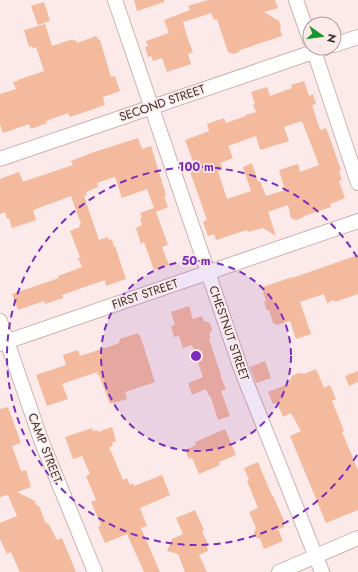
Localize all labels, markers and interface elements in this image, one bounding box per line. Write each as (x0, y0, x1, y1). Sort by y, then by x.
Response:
north arrow (302, 16, 342, 56)
text: N (323, 32, 341, 45)
street label: SECOND STREET (117, 80, 208, 126)
text: 100 m (178, 158, 214, 176)
text: 50 m (181, 252, 211, 270)
street label: FIRST STREET (109, 274, 181, 314)
street label: CHESTNUT STREET (204, 283, 254, 383)
centre of rings (189, 349, 203, 363)
street label: CAMP STREET (23, 410, 67, 486)

